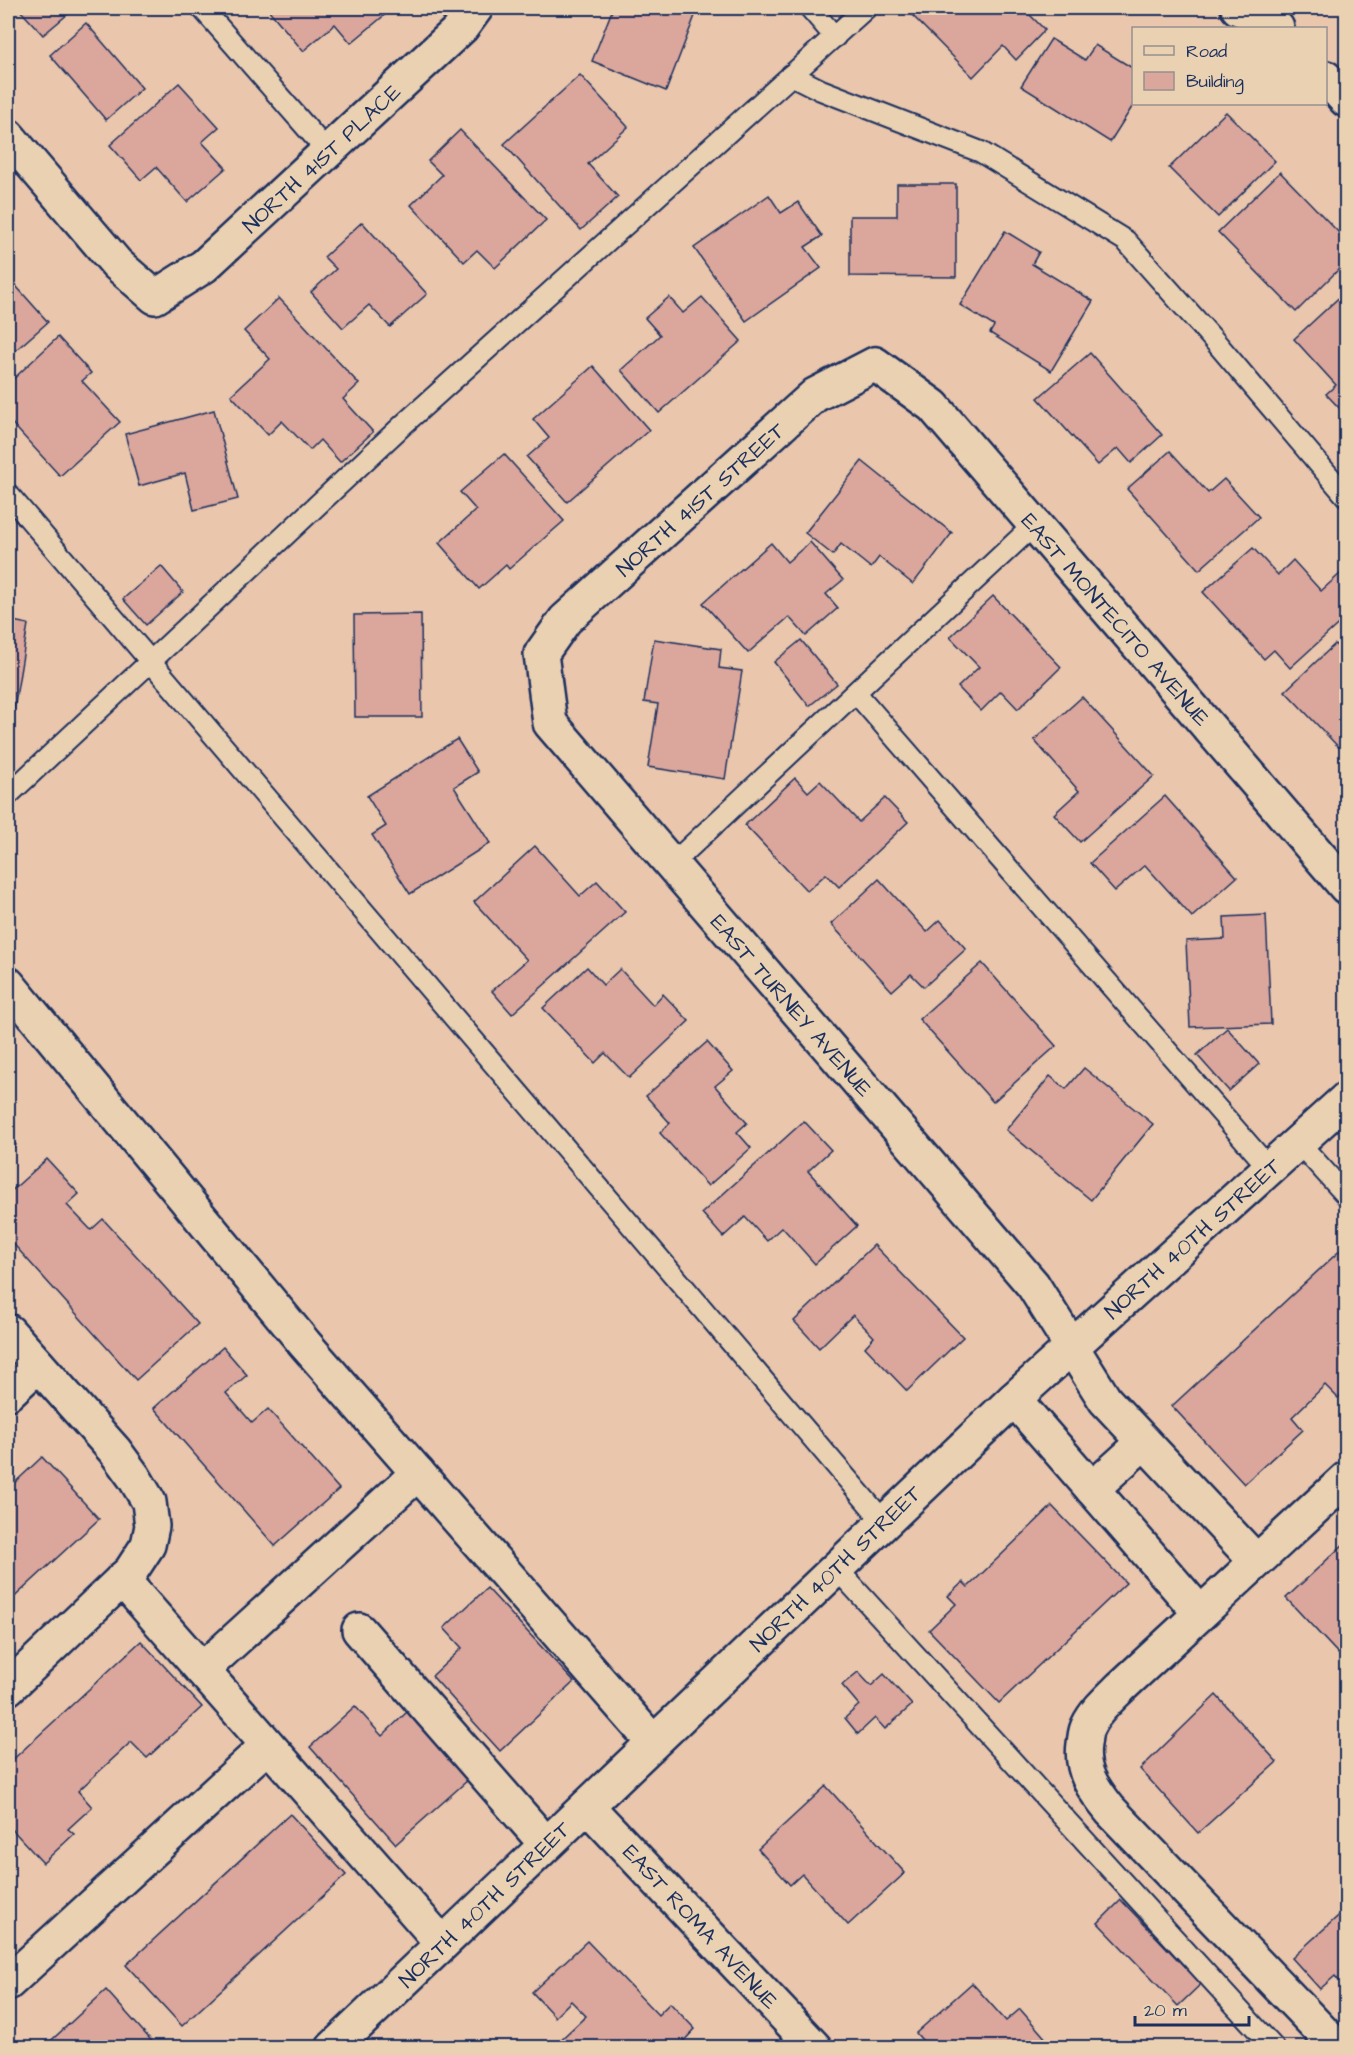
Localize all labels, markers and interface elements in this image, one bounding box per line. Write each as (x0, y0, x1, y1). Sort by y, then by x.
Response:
legend (1132, 27, 1327, 105)
text: Road (1186, 39, 1227, 64)
text: Building (1186, 69, 1244, 95)
street label: NORTH 41ST PLACE (236, 77, 408, 241)
street label: NORTH 41ST STREET (610, 416, 793, 584)
street label: EAST MONTECITO AVENUE (1013, 507, 1216, 733)
street label: EAST TURNEY AVENUE (703, 908, 879, 1104)
street label: NORTH 40TH STREET (1098, 1151, 1288, 1327)
street label: NORTH 40TH STREET (743, 1479, 929, 1659)
street label: NORTH 40TH STREET (392, 1815, 578, 1995)
street label: EAST ROMA AVENUE (615, 1838, 785, 2016)
scale bar (1135, 1989, 1249, 2027)
text: 20 m (1144, 1998, 1187, 2023)

